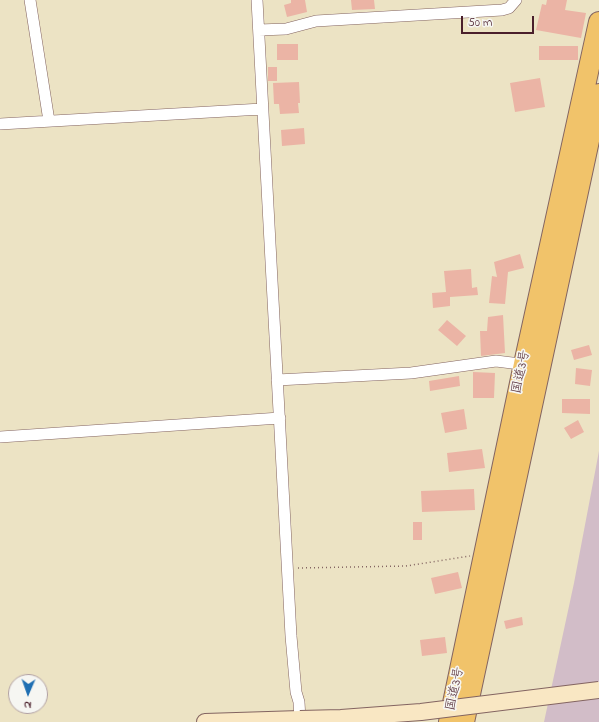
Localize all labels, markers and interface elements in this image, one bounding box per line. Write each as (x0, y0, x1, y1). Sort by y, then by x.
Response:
scale bar (463, 8, 536, 34)
text: 50 m (468, 14, 492, 32)
street label: 国道3号 (510, 349, 534, 395)
street label: 国道3号 (444, 666, 468, 712)
north arrow (8, 674, 48, 714)
text: N (24, 697, 32, 713)

